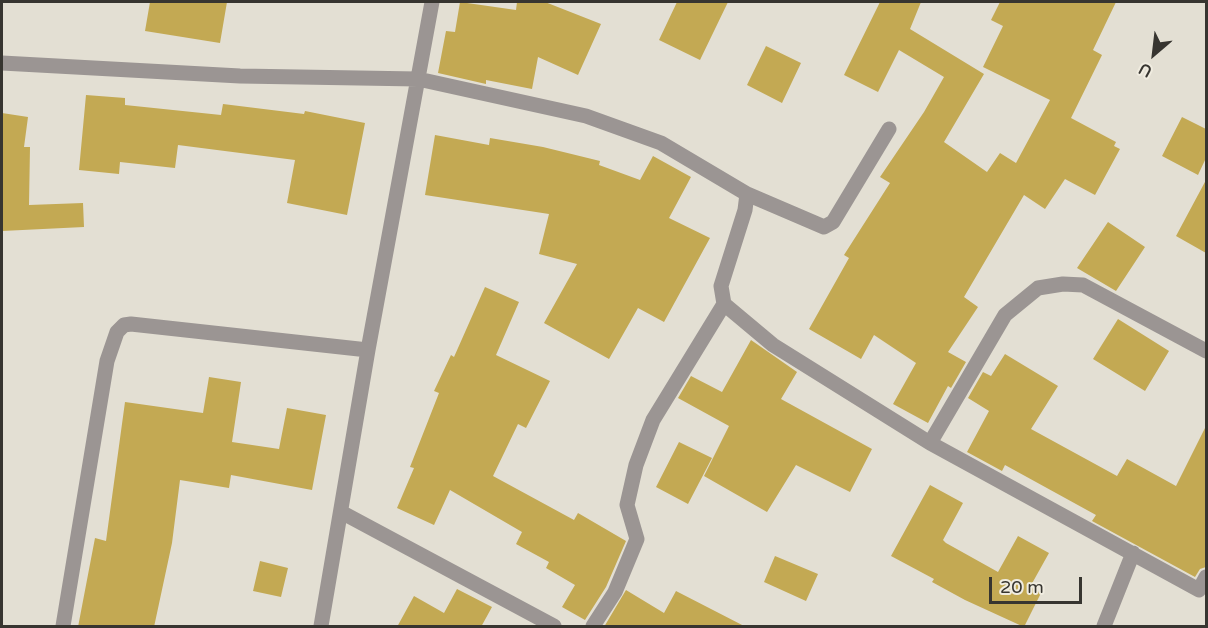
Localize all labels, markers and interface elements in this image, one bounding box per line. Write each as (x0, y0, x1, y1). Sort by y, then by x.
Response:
north arrow (1124, 24, 1184, 84)
text: U (1136, 58, 1156, 82)
scale bar (992, 565, 1085, 603)
text: 20 m (1000, 576, 1044, 598)

